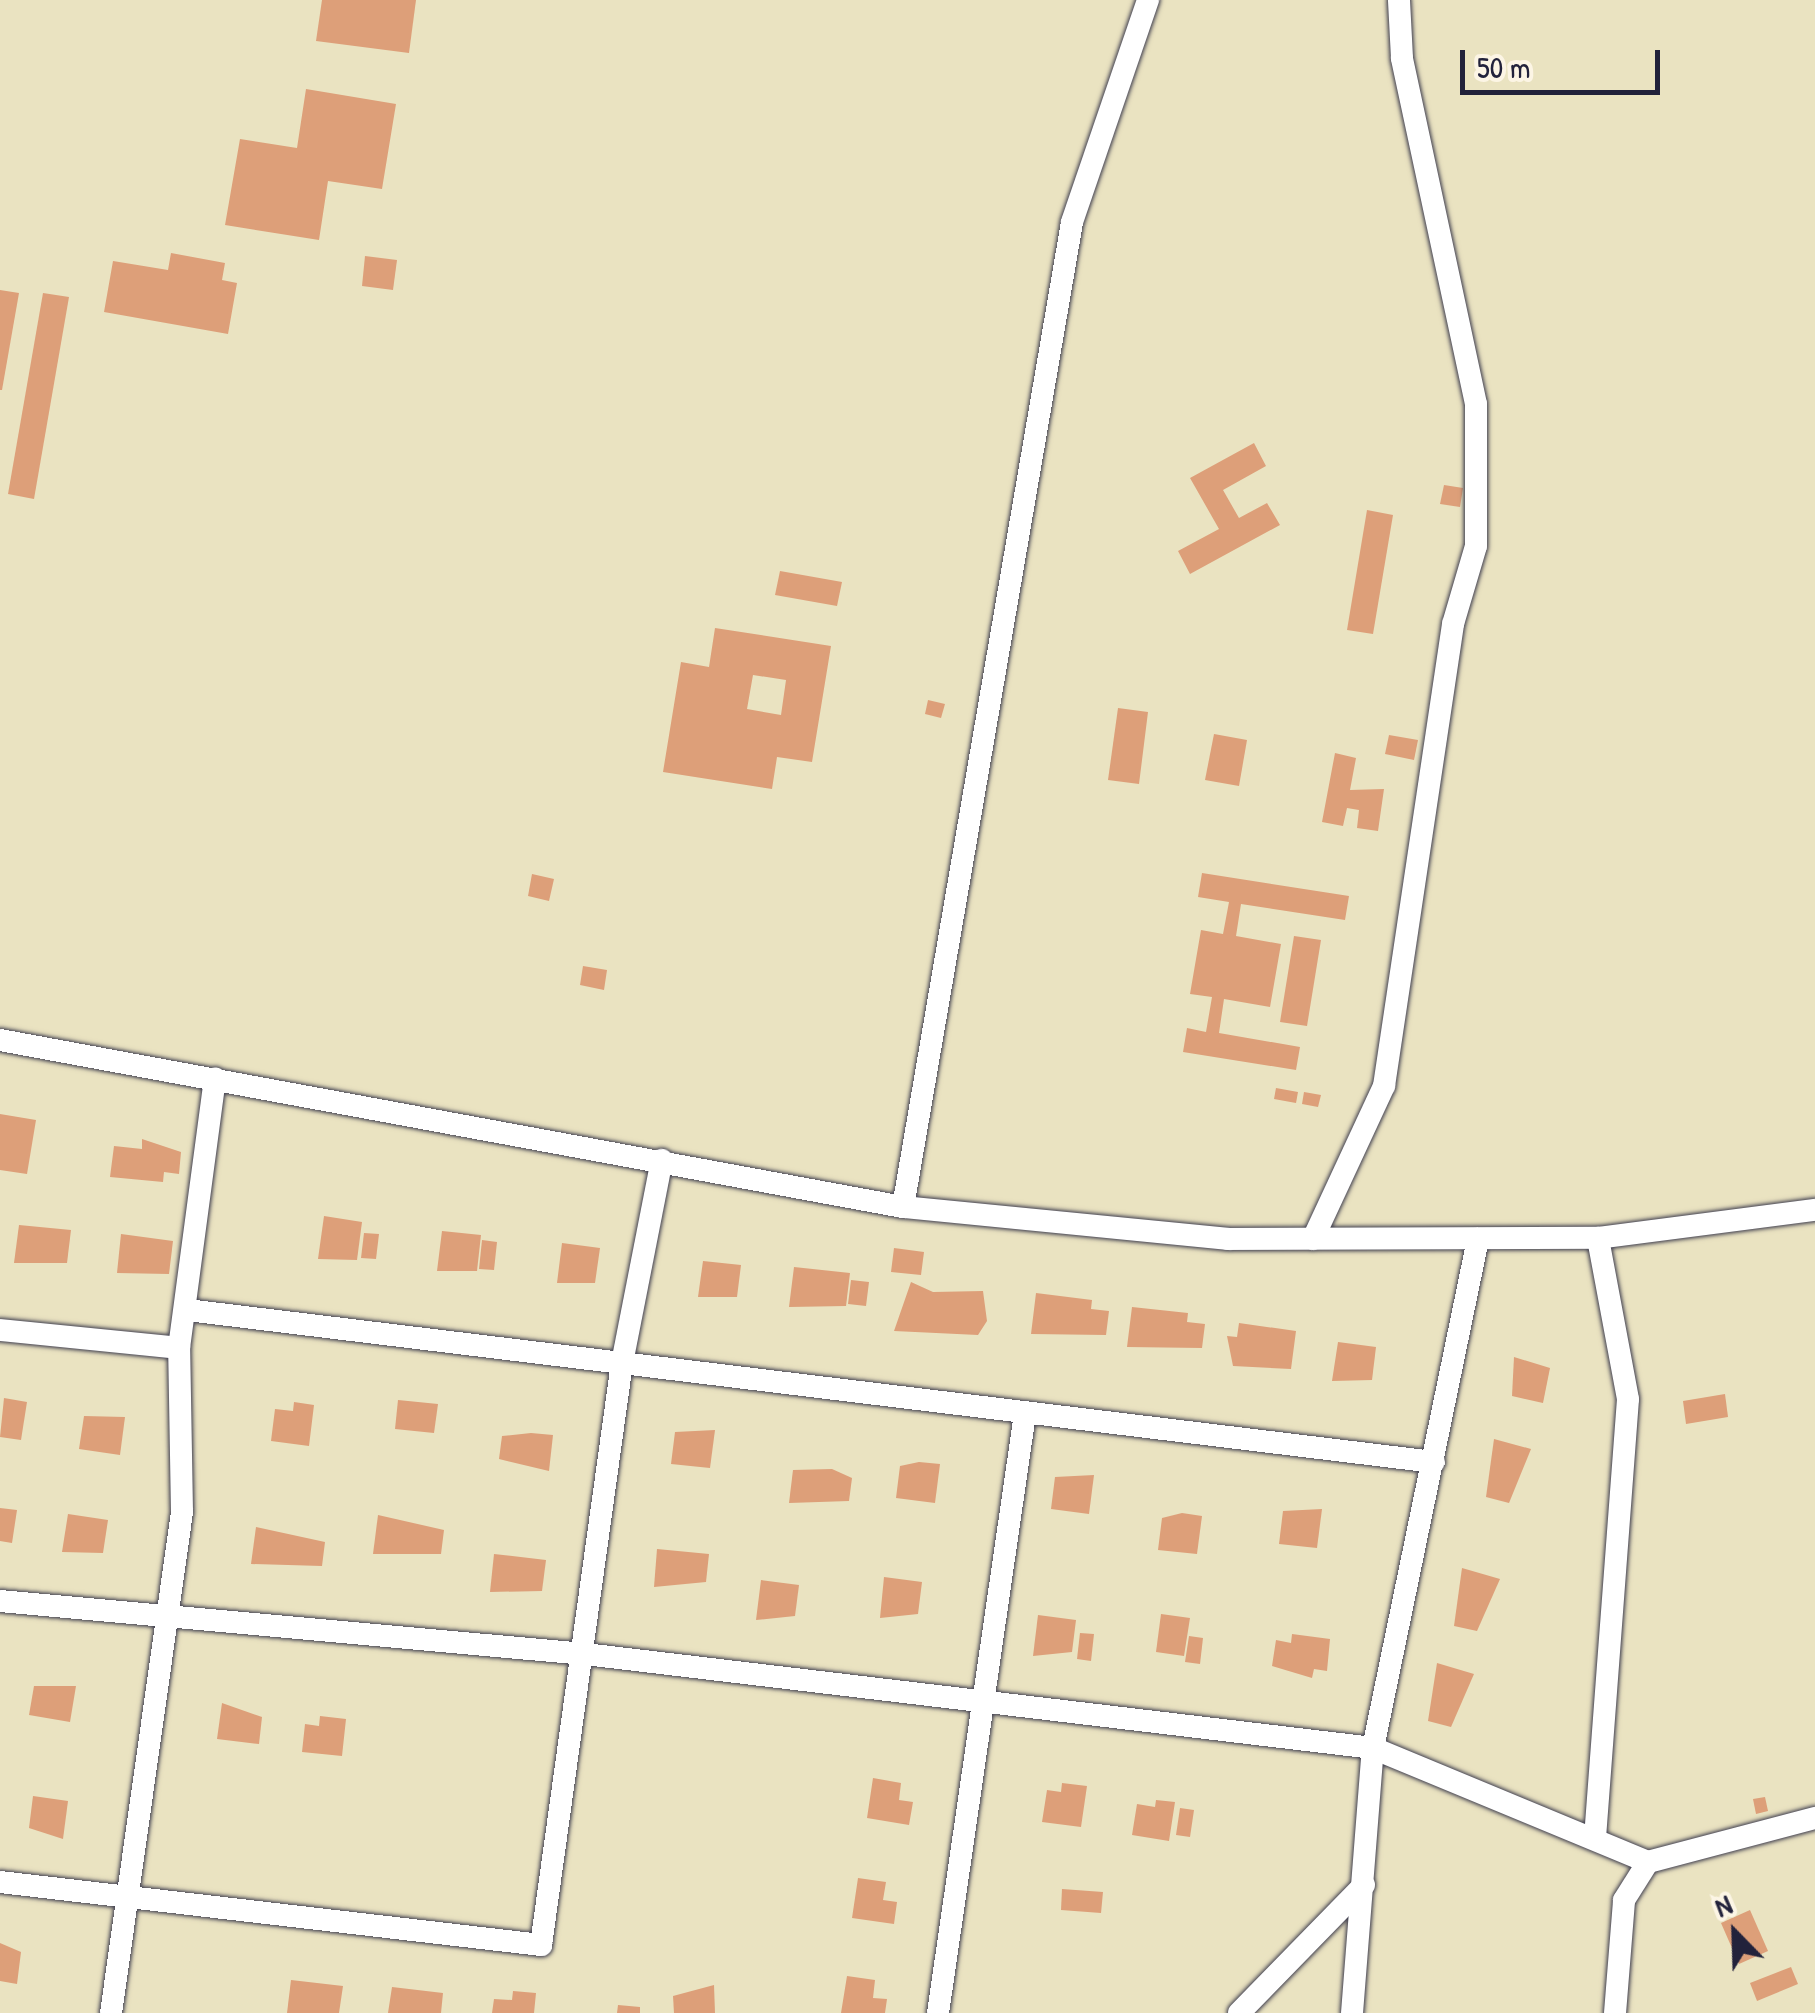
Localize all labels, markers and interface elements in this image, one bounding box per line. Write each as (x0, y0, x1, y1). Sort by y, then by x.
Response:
scale bar (1465, 30, 1665, 92)
text: 50 m (1477, 47, 1530, 87)
north arrow (1685, 1883, 1785, 1983)
text: N (1709, 1885, 1738, 1926)

